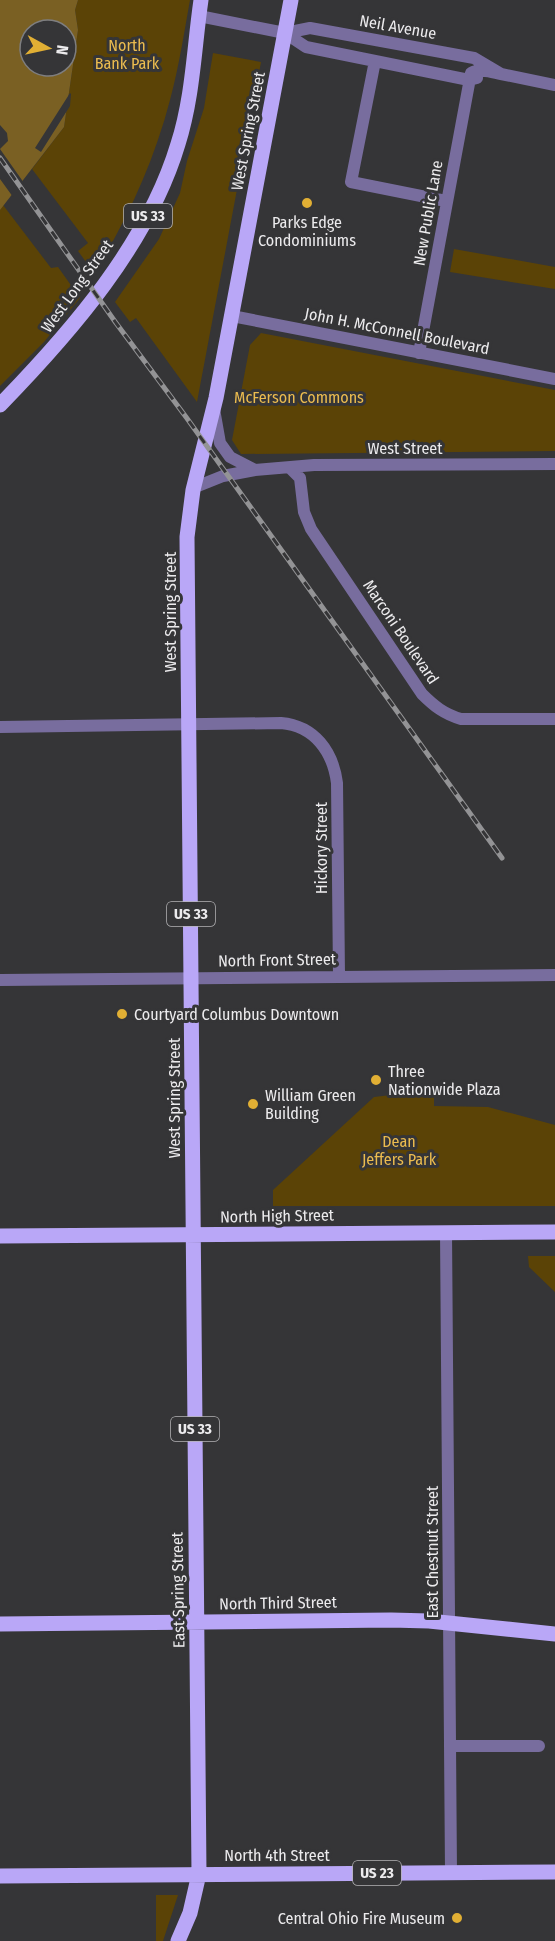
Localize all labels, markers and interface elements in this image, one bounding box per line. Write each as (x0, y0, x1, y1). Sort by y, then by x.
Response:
street label: Neil Avenue (358, 11, 438, 43)
north arrow (18, 18, 78, 78)
park label: North Bank Park (95, 36, 160, 73)
text: N (52, 44, 72, 56)
street label: West Spring Street (227, 69, 269, 192)
street label: New Public Lane (409, 159, 447, 267)
marker: Parks Edge Condominiums (300, 196, 314, 210)
road number: US 33 (124, 204, 172, 228)
place label: Parks Edge Condominiums (258, 213, 356, 250)
street label: West Long Street (37, 235, 117, 336)
street label: John H. McConnell Boulevard (303, 304, 491, 358)
park label: McFerson Commons (234, 388, 364, 407)
street label: West Street (368, 439, 443, 458)
street label: West Spring Street (161, 551, 180, 672)
street label: Marconi Boulevard (359, 576, 443, 688)
street label: Hickory Street (312, 801, 331, 894)
road number: US 33 (167, 902, 215, 926)
street label: North Front Street (218, 949, 337, 971)
place label: Courtyard Columbus Downtown (134, 1005, 339, 1024)
marker: Courtyard Columbus Downtown (115, 1007, 129, 1021)
street label: West Spring Street (165, 1037, 184, 1158)
place label: Three Nationwide Plaza (388, 1062, 501, 1099)
marker: Three Nationwide Plaza (369, 1073, 383, 1087)
place label: William Green Building (265, 1086, 356, 1123)
marker: William Green Building (246, 1097, 260, 1111)
park label: Dean Jeffers Park (362, 1132, 437, 1169)
street label: North High Street (220, 1205, 335, 1226)
road number: US 33 (171, 1417, 219, 1441)
street label: East Chestnut Street (423, 1485, 442, 1618)
street label: East Spring Street (167, 1531, 189, 1648)
street label: North Third Street (219, 1592, 338, 1614)
street label: North 4th Street (224, 1846, 331, 1865)
road number: US 23 (353, 1861, 401, 1885)
place label: Central Ohio Fire Museum (278, 1909, 445, 1928)
marker: Central Ohio Fire Museum (450, 1911, 464, 1925)

